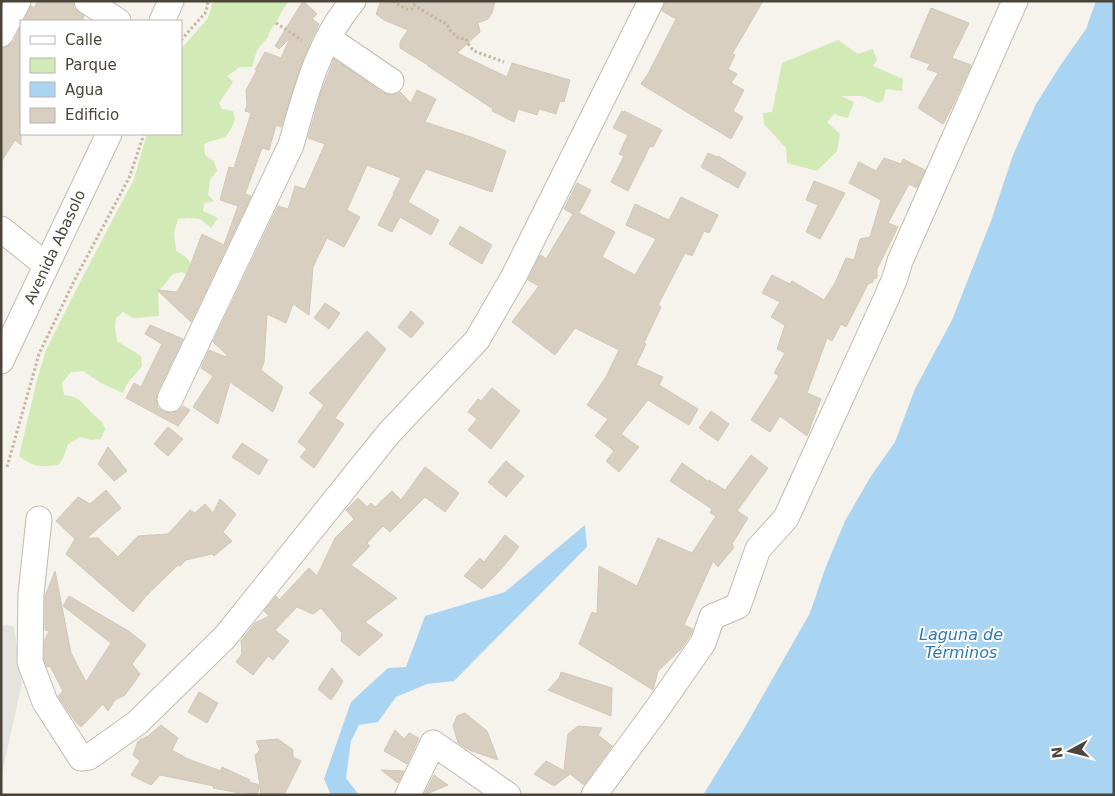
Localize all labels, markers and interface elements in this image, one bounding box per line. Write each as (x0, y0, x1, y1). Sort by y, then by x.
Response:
legend (20, 20, 182, 135)
text: Calle (65, 31, 102, 49)
text: Parque (65, 56, 117, 74)
text: Agua (65, 81, 103, 99)
text: Edificio (65, 106, 119, 124)
street label: Avenida Abasolo (21, 187, 89, 307)
water label: Laguna de Términos (919, 625, 1003, 662)
north arrow (1045, 726, 1095, 776)
text: N (1048, 746, 1066, 759)

